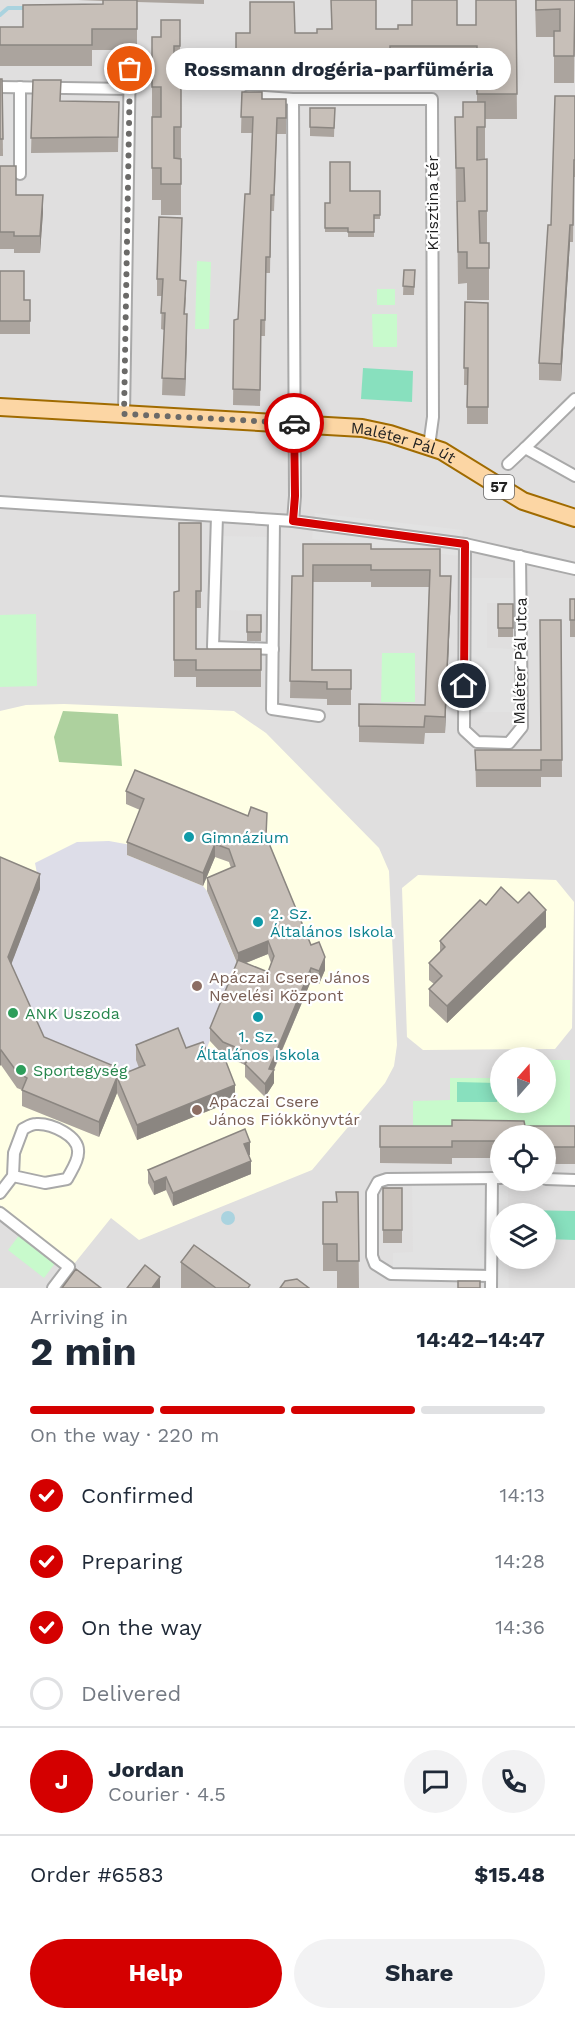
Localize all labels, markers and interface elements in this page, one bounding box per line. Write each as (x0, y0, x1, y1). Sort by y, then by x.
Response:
pin (104, 43, 155, 94)
callout: Rossmann drogéria-parfüméria (166, 48, 511, 90)
icon: bag (113, 52, 146, 85)
text: Rossmann drogéria-parfüméria (184, 57, 493, 81)
street label: Krisztina tér (423, 155, 442, 251)
courier (264, 393, 324, 453)
icon: car (278, 407, 311, 440)
street label: Maléter Pál út (350, 418, 460, 467)
road number: 57 (484, 475, 514, 499)
street label: Maléter Pál utca (509, 597, 531, 725)
pin (438, 660, 489, 711)
icon: home (447, 669, 480, 702)
place label: Gimnázium (201, 828, 289, 847)
marker: Gimnázium (182, 830, 196, 844)
place label: 2. Sz. Általános Iskola (270, 904, 394, 941)
marker: 2. Sz. Általános Iskola (251, 915, 265, 929)
place label: Apáczai Csere János Nevelési Központ (209, 968, 370, 1005)
marker: Apáczai Csere János Nevelési Központ (190, 979, 204, 993)
place label: ANK Uszoda (25, 1004, 120, 1023)
marker: ANK Uszoda (6, 1006, 20, 1020)
marker: 1. Sz. Általános Iskola (251, 1010, 265, 1024)
place label: 1. Sz. Általános Iskola (196, 1027, 320, 1064)
north arrow (490, 1047, 556, 1113)
map controls (490, 1047, 556, 1269)
place label: Sportegység (33, 1061, 128, 1080)
marker: Sportegység (14, 1063, 28, 1077)
place label: Apáczai Csere János Fiókkönyvtár (209, 1092, 360, 1129)
marker: Apáczai Csere János Fiókkönyvtár (190, 1103, 204, 1117)
button: locate (490, 1125, 556, 1191)
button: layers (490, 1203, 556, 1269)
text: Arriving in (30, 1305, 128, 1329)
text: 14:42–14:47 (417, 1327, 545, 1352)
text: 2 min (30, 1329, 137, 1374)
text: On the way · 220 m (30, 1423, 219, 1447)
icon: check (30, 1479, 63, 1512)
text: Confirmed (81, 1483, 194, 1508)
text: 14:13 (500, 1483, 545, 1507)
icon: check (30, 1545, 63, 1578)
text: Preparing (81, 1549, 182, 1574)
text: 14:28 (495, 1549, 545, 1573)
icon: check (30, 1611, 63, 1644)
text: On the way (81, 1615, 202, 1640)
text: 14:36 (495, 1615, 545, 1639)
text: Delivered (81, 1681, 181, 1706)
button: chat (404, 1750, 467, 1813)
button: phone (482, 1750, 545, 1813)
text: Jordan (108, 1757, 184, 1782)
text: J (55, 1769, 68, 1794)
text: Courier · 4.5 (108, 1782, 226, 1806)
text: Order #6583 (30, 1862, 164, 1887)
text: $15.48 (474, 1862, 545, 1887)
button: Help (30, 1939, 282, 2008)
button: Share (294, 1939, 545, 2008)

